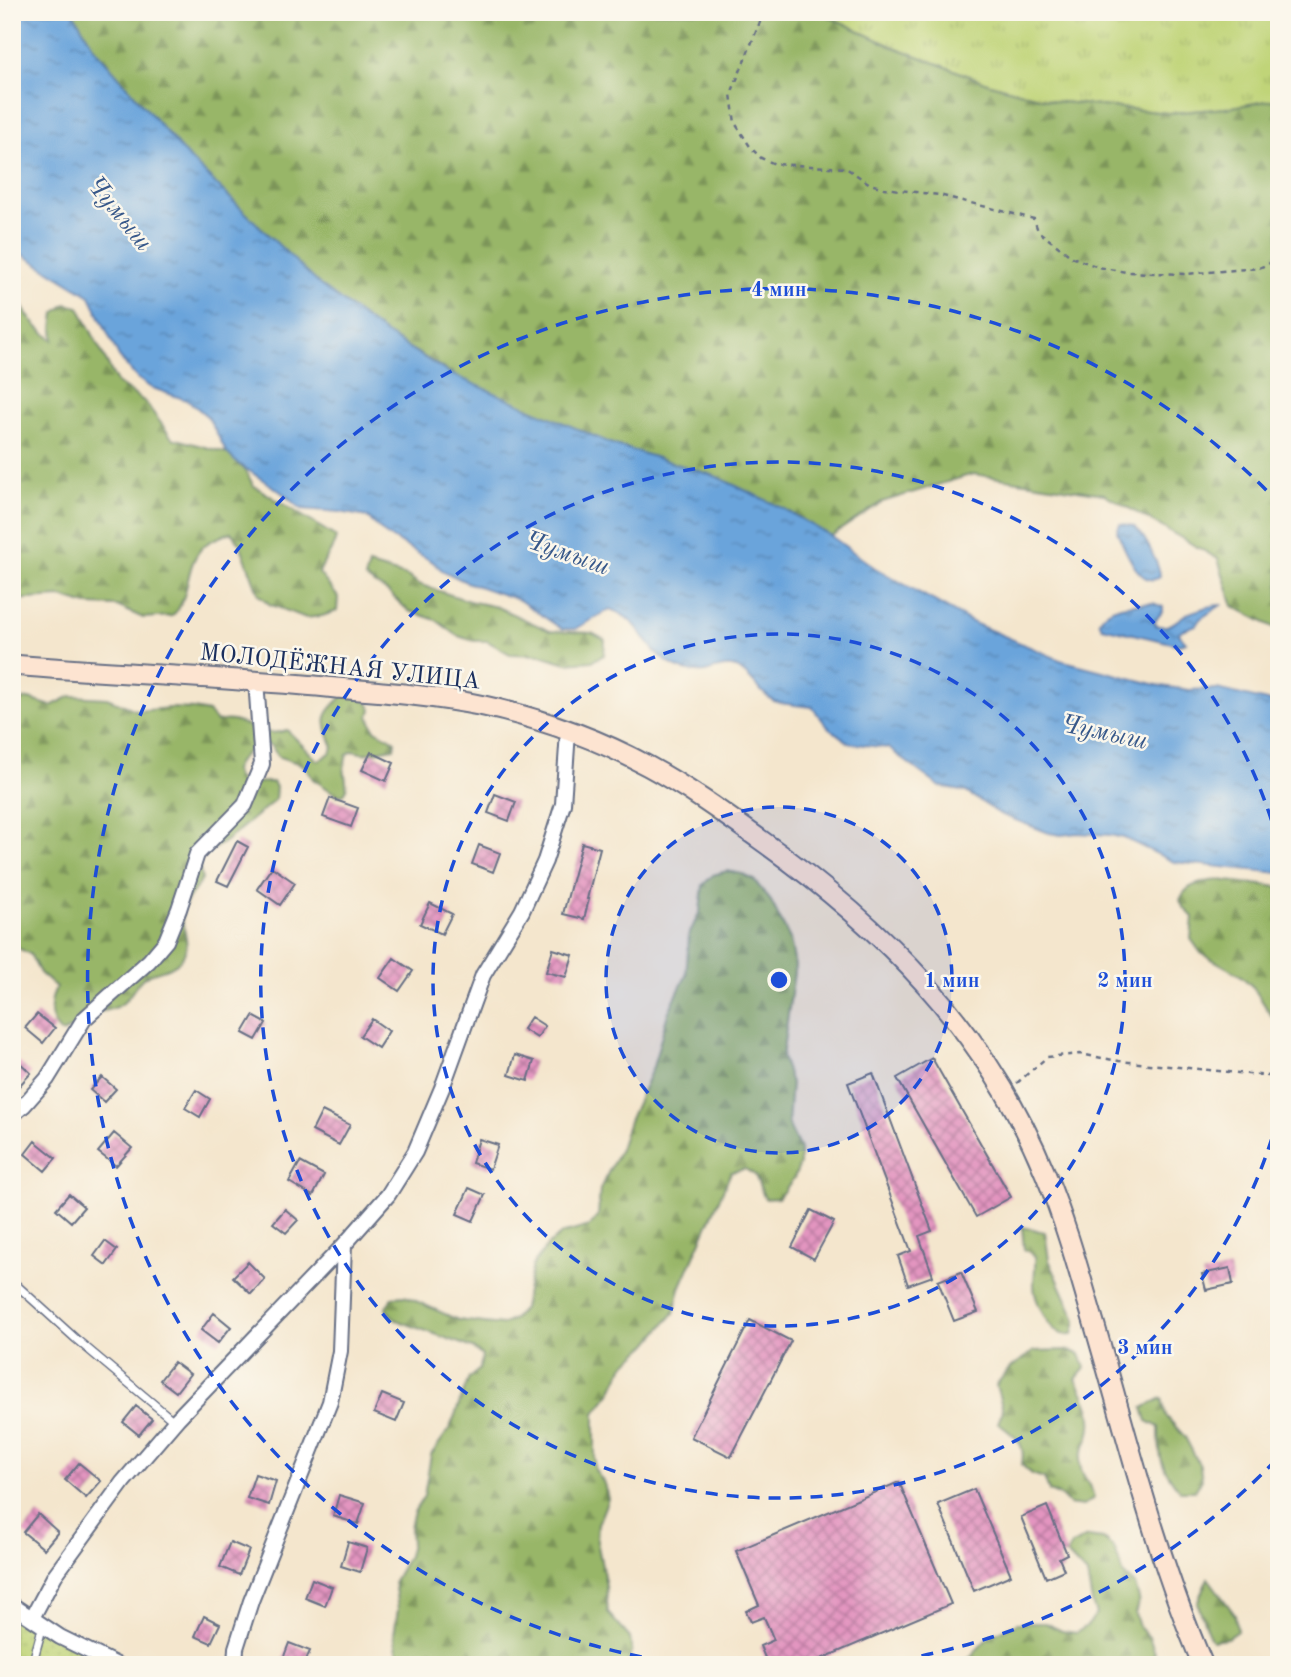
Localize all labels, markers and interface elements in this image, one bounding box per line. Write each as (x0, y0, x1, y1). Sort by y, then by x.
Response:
water label: Чумыш (81, 172, 157, 256)
text: 4 мин (751, 280, 807, 301)
water label: Чумыш (521, 527, 613, 581)
street label: МОЛОДЁЖНАЯ УЛИЦА (198, 638, 482, 695)
water label: Чумыш (1058, 711, 1150, 755)
centre of rings (767, 968, 791, 992)
text: 1 мин (924, 971, 980, 992)
text: 2 мин (1097, 971, 1153, 992)
text: 3 мин (1117, 1338, 1173, 1359)

